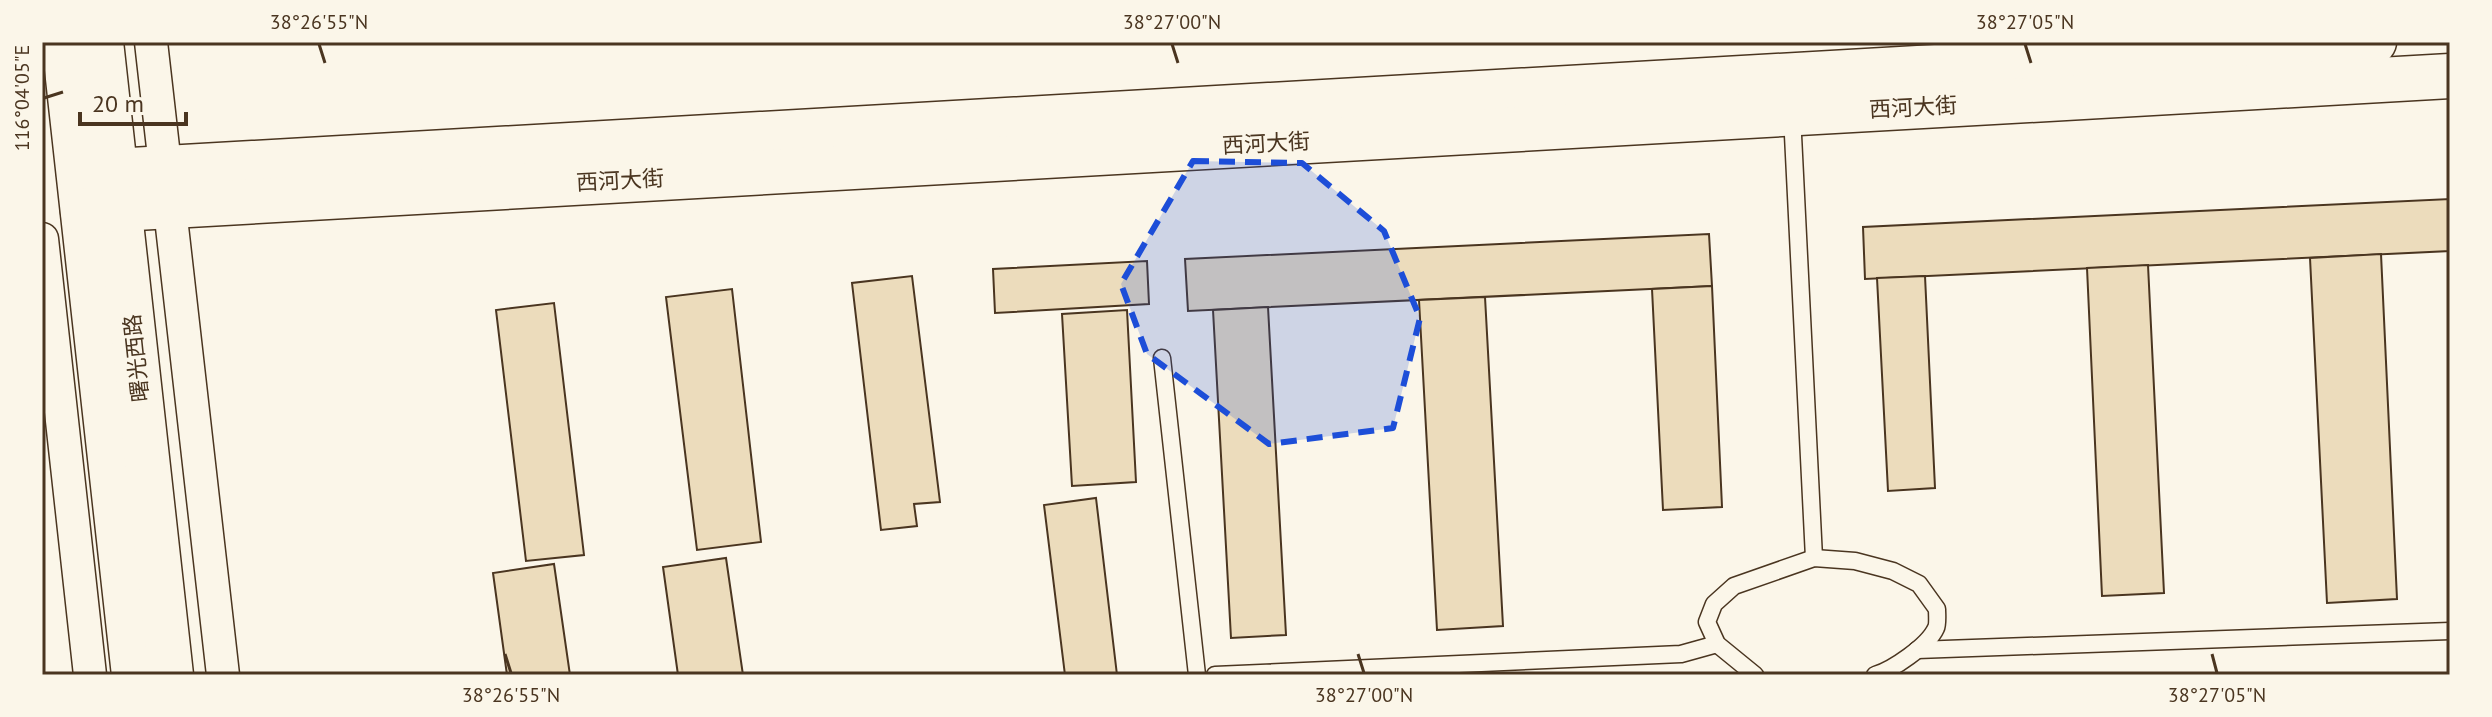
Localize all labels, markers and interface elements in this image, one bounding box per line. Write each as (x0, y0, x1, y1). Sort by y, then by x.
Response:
text: 38°26'55"N (270, 9, 368, 35)
text: 38°27'00"N (1123, 9, 1221, 35)
text: 38°27'05"N (1976, 9, 2074, 35)
text: 116°04'05"E (9, 45, 35, 151)
scale bar (80, 76, 186, 126)
text: 20 m (92, 88, 144, 119)
street label: 西河大街 (1868, 91, 1958, 123)
street label: 西河大街 (1221, 127, 1311, 159)
street label: 西河大街 (575, 164, 665, 196)
street label: 曙光西路 (117, 313, 155, 403)
text: 38°26'55"N (462, 682, 560, 708)
text: 38°27'00"N (1315, 682, 1413, 708)
text: 38°27'05"N (2168, 682, 2266, 708)

